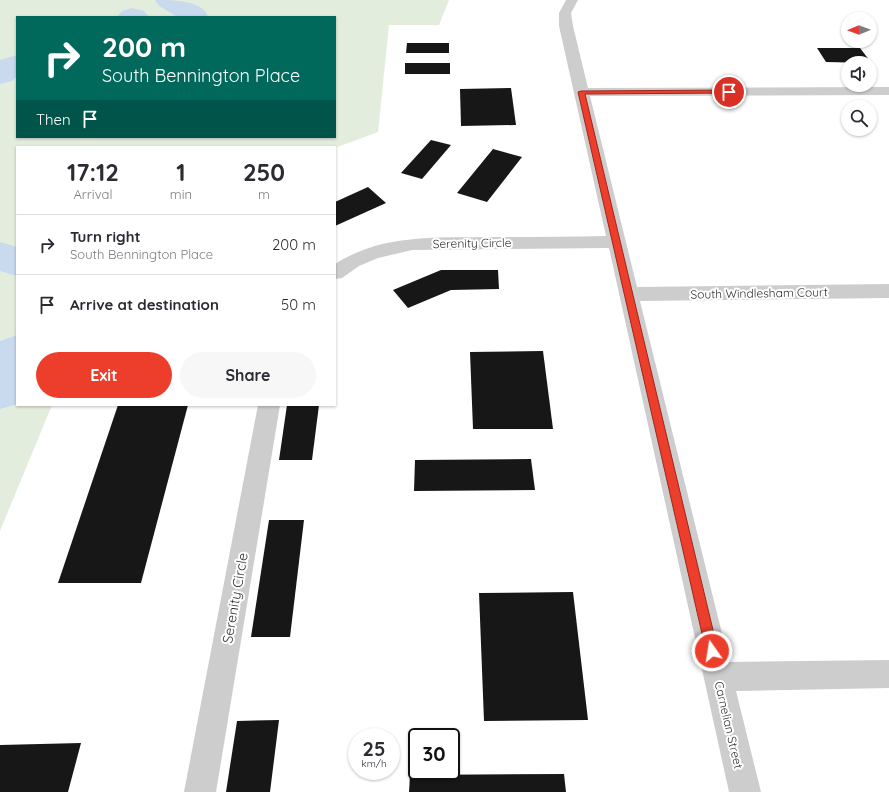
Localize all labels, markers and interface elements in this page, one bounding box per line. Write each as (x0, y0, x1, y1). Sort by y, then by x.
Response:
north arrow (841, 12, 877, 48)
map controls (841, 12, 877, 136)
text: 200 m (102, 29, 186, 64)
icon: right (36, 32, 88, 84)
button: sound (841, 56, 877, 92)
text: South Bennington Place (102, 64, 300, 87)
pin (712, 75, 746, 109)
icon: arrive (718, 81, 740, 103)
button: search (841, 100, 877, 136)
icon: arrive (79, 108, 101, 130)
text: Then (36, 110, 71, 129)
text: 17:12 (67, 157, 119, 187)
text: 1 (176, 157, 186, 187)
text: 250 (243, 157, 285, 187)
text: Arrival (73, 186, 112, 202)
text: min (170, 186, 192, 202)
text: m (258, 186, 270, 202)
text: Turn right (70, 227, 141, 246)
icon: right (36, 234, 58, 256)
text: 200 m (272, 235, 316, 254)
street label: Serenity Circle (433, 235, 512, 251)
text: South Bennington Place (70, 246, 213, 262)
street label: South Windlesham Court (690, 284, 828, 302)
icon: arrive (36, 294, 58, 316)
text: Arrive at destination (70, 295, 219, 314)
text: 50 m (281, 295, 316, 314)
button: Exit (36, 352, 172, 398)
button: Share (180, 352, 316, 398)
street label: Serenity Circle (218, 551, 252, 645)
position arrow (691, 630, 733, 672)
street label: Carnelian Street (712, 680, 746, 770)
speed limit sign: 30 (408, 728, 460, 780)
text: 25 (363, 736, 385, 761)
text: km/h (361, 757, 387, 770)

